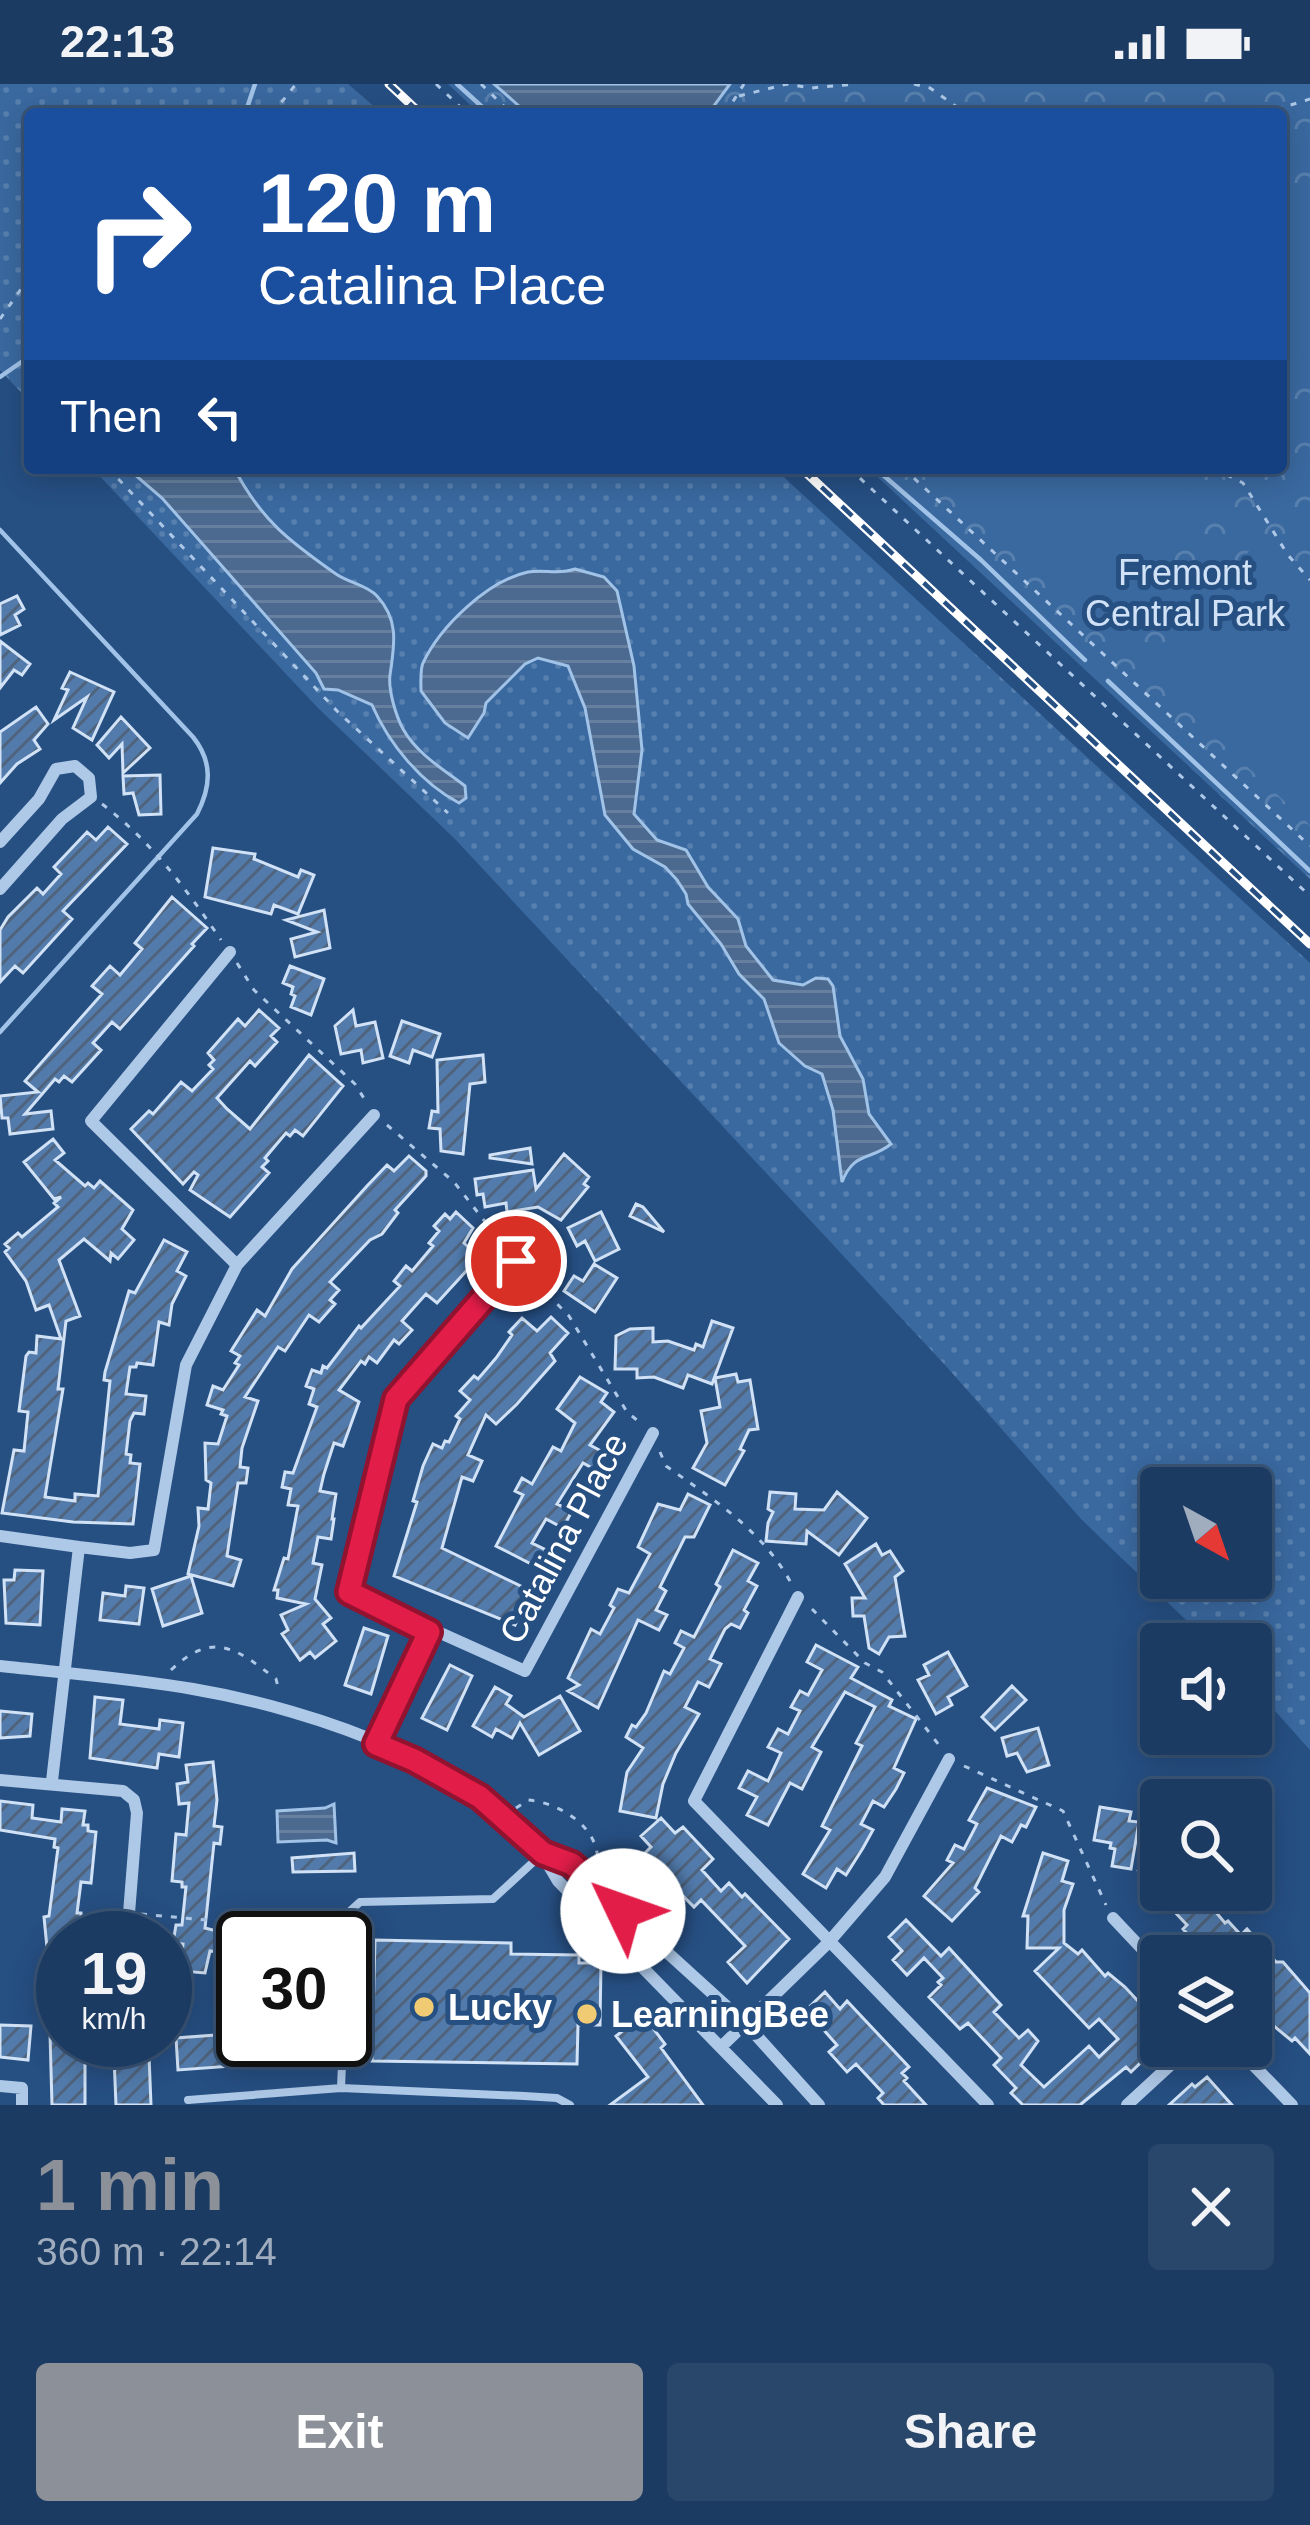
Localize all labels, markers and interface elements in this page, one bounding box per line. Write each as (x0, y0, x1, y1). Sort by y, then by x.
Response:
text: 22:13 (60, 16, 175, 67)
icon: right (60, 156, 216, 312)
text: 120 m (258, 156, 496, 250)
text: Catalina Place (258, 255, 606, 315)
icon: left (187, 384, 253, 450)
text: Then (60, 391, 163, 442)
park label: Fremont Central Park (1085, 552, 1286, 634)
pin (465, 1210, 567, 1312)
icon: arrive (483, 1228, 549, 1294)
street label: Catalina Place (491, 1426, 636, 1650)
north arrow (1140, 1467, 1272, 1599)
map controls (1140, 1467, 1272, 2067)
button: sound (1140, 1623, 1272, 1755)
button: search (1140, 1779, 1272, 1911)
position arrow (560, 1848, 686, 1974)
speed limit sign: 30 (216, 1911, 372, 2067)
button: layers (1140, 1935, 1272, 2067)
text: 19 (81, 1940, 147, 2007)
place label: Lucky (448, 1987, 552, 2028)
marker: Lucky (411, 1994, 437, 2020)
place label: LearningBee (611, 1994, 829, 2035)
marker: LearningBee (574, 2001, 600, 2027)
text: km/h (81, 2002, 147, 2035)
button: close (1148, 2144, 1274, 2270)
text: 1 min (36, 2145, 224, 2225)
text: 360 m · 22:14 (36, 2230, 277, 2273)
button: Exit (36, 2363, 643, 2501)
button: Share (667, 2363, 1274, 2501)

